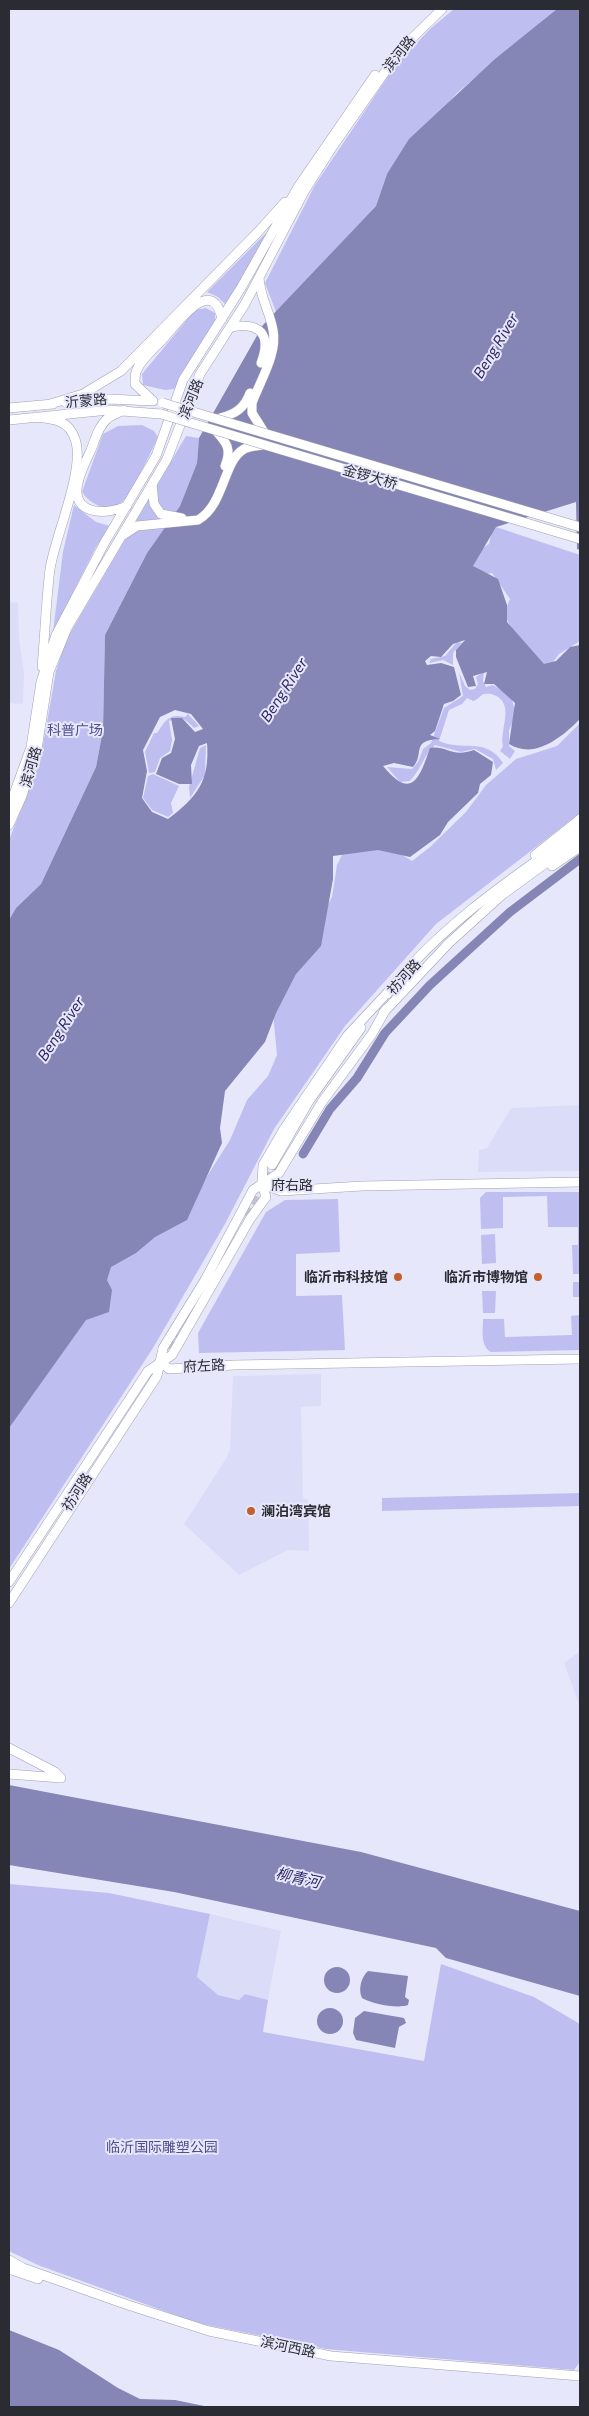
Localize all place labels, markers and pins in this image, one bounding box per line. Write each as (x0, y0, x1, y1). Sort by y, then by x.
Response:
place label: 临沂市科技馆 (304, 1269, 388, 1285)
place label: 临沂市博物馆 (444, 1269, 528, 1285)
marker: 临沂市科技馆 (392, 1271, 404, 1283)
marker: 临沂市博物馆 (532, 1271, 544, 1283)
place label: 澜泊湾宾馆 (261, 1503, 331, 1519)
marker: 澜泊湾宾馆 (245, 1505, 257, 1517)

